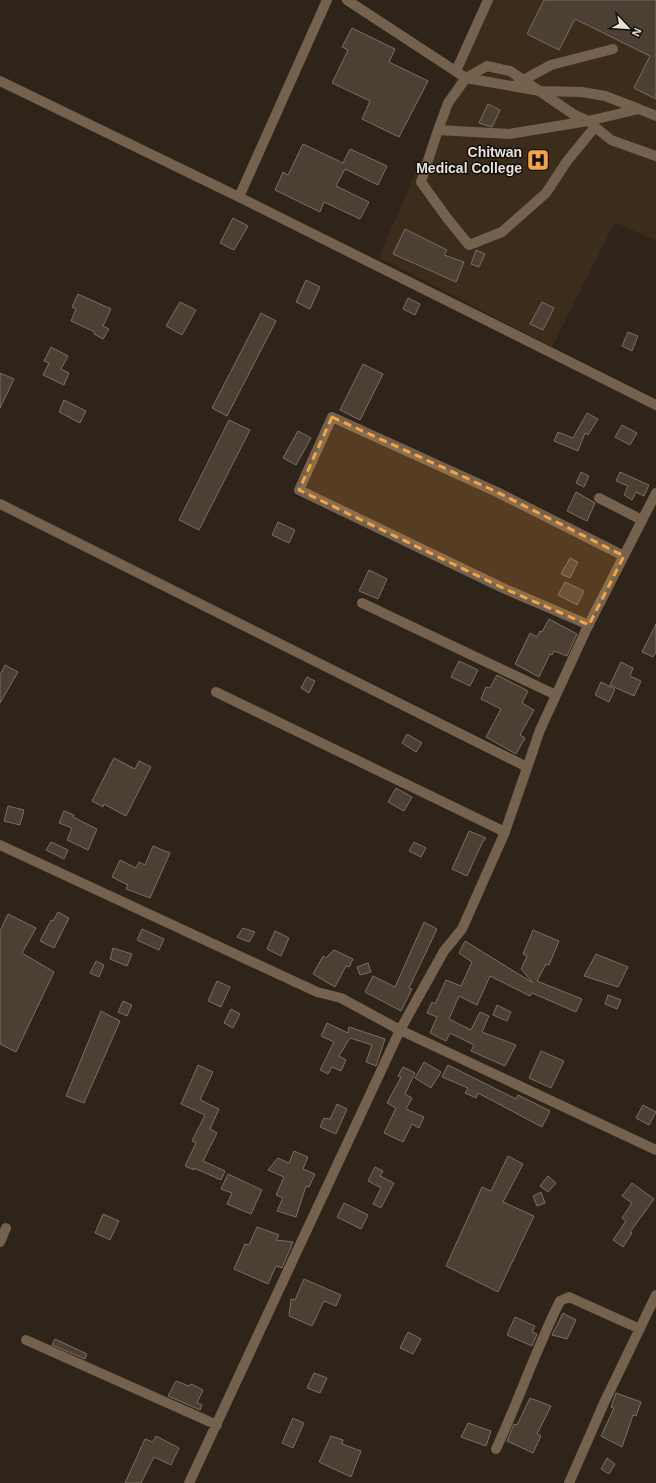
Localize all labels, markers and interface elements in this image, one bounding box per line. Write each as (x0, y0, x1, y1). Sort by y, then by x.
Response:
north arrow (608, 8, 648, 48)
text: N (630, 26, 644, 38)
place label: Chitwan Medical College (416, 144, 522, 176)
hospital icon: Chitwan Medical College (525, 147, 551, 173)

